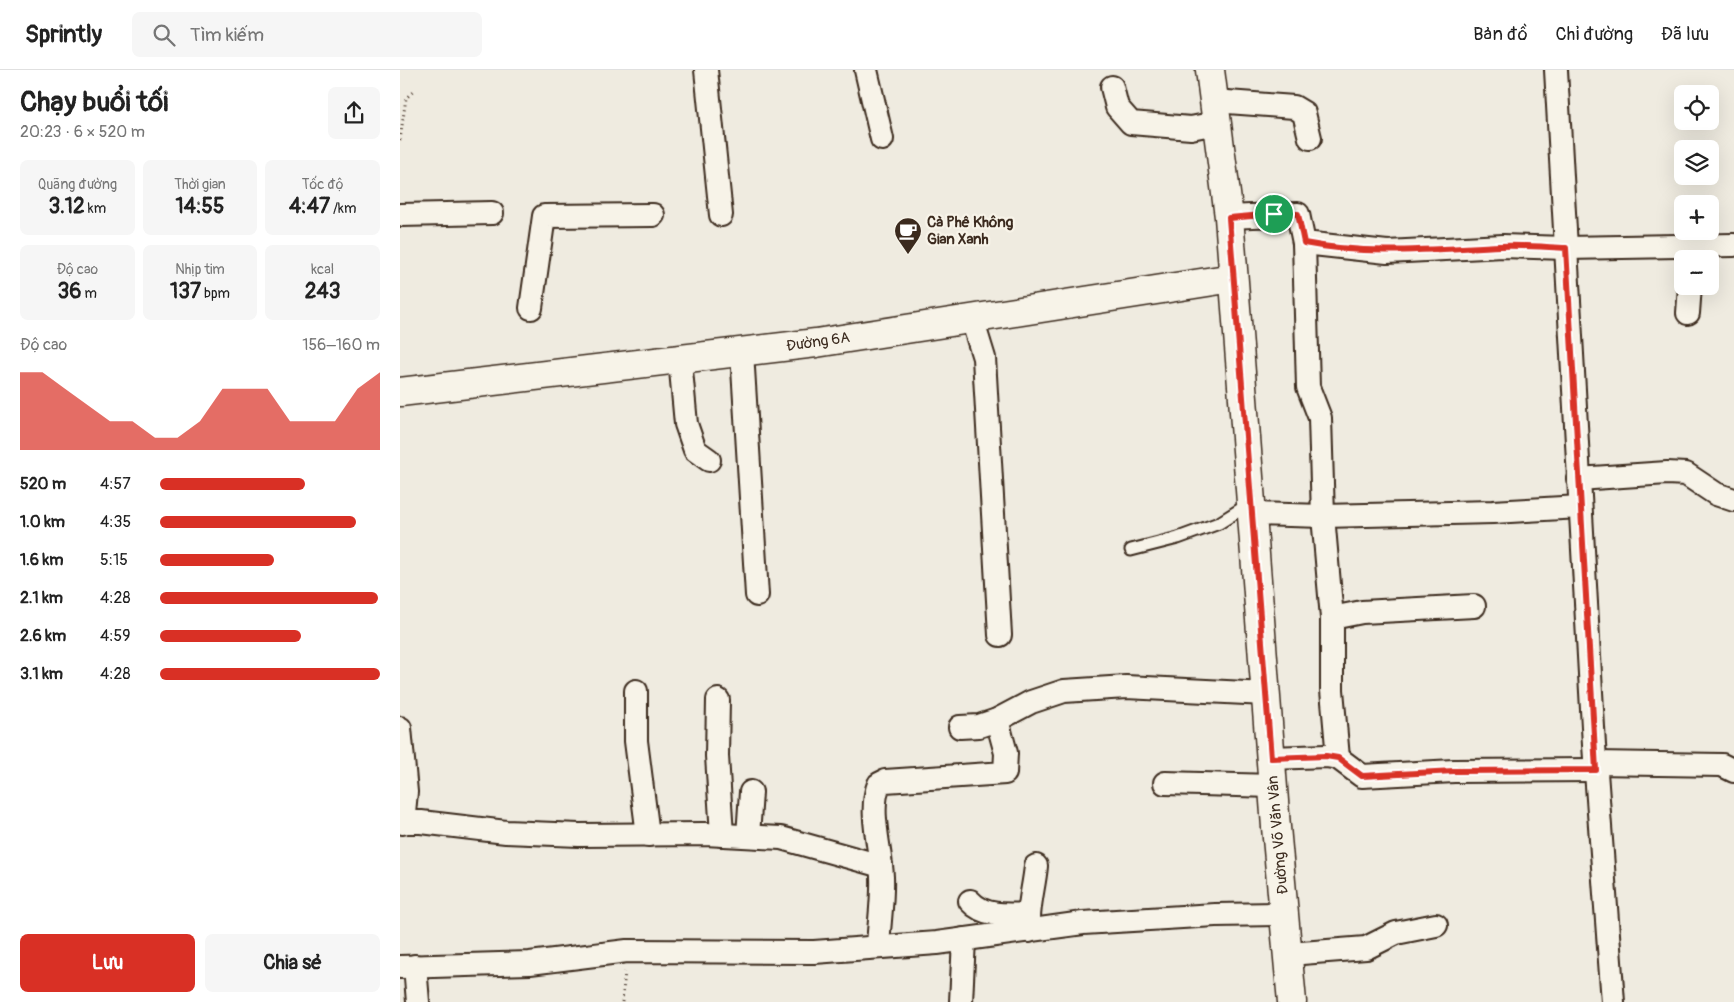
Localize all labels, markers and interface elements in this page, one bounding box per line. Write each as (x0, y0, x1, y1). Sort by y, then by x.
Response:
search box (132, 12, 482, 57)
text: Sprintly (25, 20, 102, 49)
icon: search (150, 21, 178, 49)
text: Tìm kiếm (190, 23, 264, 47)
text: Bản đồ (1473, 23, 1528, 46)
text: Chỉ đường (1556, 23, 1633, 46)
text: Đã lưu (1661, 23, 1709, 46)
text: Chạy buổi tối (20, 85, 168, 120)
map controls (1674, 85, 1719, 295)
button: locate (1674, 85, 1719, 130)
button: share (328, 87, 380, 139)
text: 20:23 · 6 × 520 m (20, 122, 145, 142)
button: layers (1674, 140, 1719, 185)
text: Quãng đường (38, 176, 117, 193)
text: Thời gian (174, 176, 226, 193)
text: Tốc độ (302, 176, 343, 193)
text: 3.12 (49, 193, 85, 220)
text: 14:55 (176, 193, 224, 220)
text: 4:47 (289, 193, 330, 220)
pin (1253, 193, 1295, 235)
button: + (1674, 195, 1719, 240)
text: km (85, 200, 106, 217)
text: /km (330, 200, 356, 217)
icon: arrive (1260, 200, 1288, 228)
place label: Cà Phê Không Gian Xanh (927, 213, 1014, 249)
cafe icon: Cà Phê Không Gian Xanh (893, 216, 923, 255)
button: − (1674, 250, 1719, 295)
text: Độ cao (57, 261, 98, 278)
text: Nhịp tim (175, 261, 225, 278)
text: kcal (311, 261, 334, 278)
text: 36 (58, 278, 82, 305)
text: 137 (170, 278, 201, 305)
text: 243 (305, 278, 340, 305)
text: m (82, 285, 97, 302)
text: bpm (201, 285, 230, 302)
street label: Đường 6A (785, 328, 851, 356)
text: Độ cao (20, 335, 67, 355)
text: 156–160 m (302, 335, 380, 355)
text: 520 m (20, 474, 66, 494)
text: 4:57 (100, 474, 131, 494)
text: 1.0 km (20, 512, 65, 532)
text: 4:35 (100, 512, 131, 532)
text: 1.6 km (20, 550, 63, 570)
text: 5:15 (100, 550, 128, 570)
text: 2.1 km (20, 588, 63, 608)
text: 4:28 (100, 588, 131, 608)
text: 2.6 km (20, 626, 66, 646)
text: 4:59 (100, 626, 130, 646)
text: 3.1 km (20, 664, 63, 684)
text: 4:28 (100, 664, 131, 684)
street label: Đường Võ Văn Vân (1263, 775, 1293, 895)
button: Lưu (20, 934, 195, 992)
button: Chia sẻ (205, 934, 380, 992)

